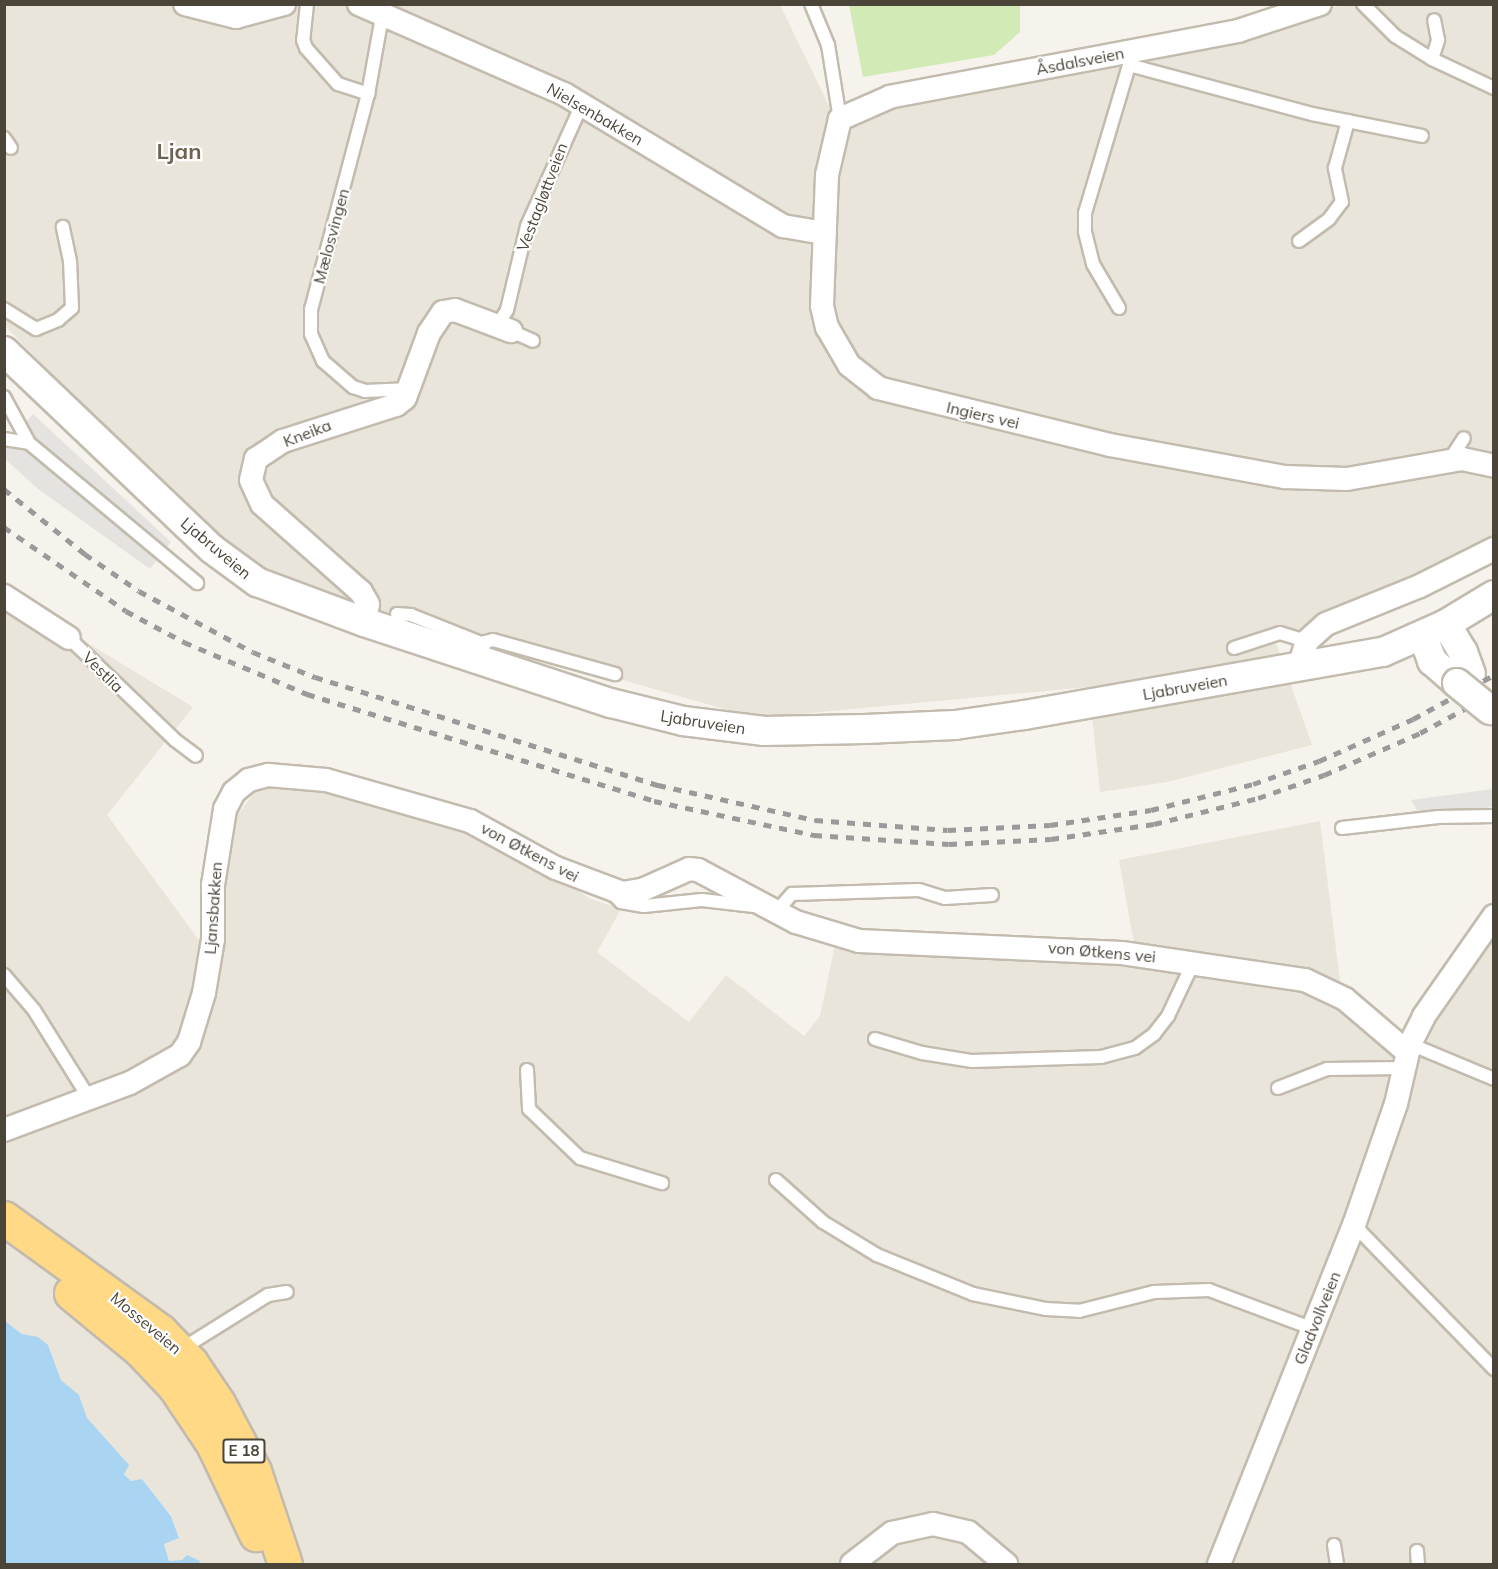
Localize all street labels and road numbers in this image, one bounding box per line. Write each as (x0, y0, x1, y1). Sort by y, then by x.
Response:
street label: Åsdalsveien (1034, 43, 1126, 79)
street label: Nielsenbakken (544, 79, 646, 149)
street label: Vestagløttveien (513, 140, 571, 254)
street label: Mælosvingen (309, 186, 353, 286)
street label: Ingiers vei (945, 397, 1021, 433)
street label: Kneika (280, 415, 334, 451)
street label: Ljabruveien (177, 513, 255, 583)
street label: Vestlia (79, 648, 127, 696)
street label: Ljabruveien (1141, 670, 1229, 704)
street label: Ljabruveien (659, 706, 747, 738)
street label: von Øtkens vei (478, 818, 582, 886)
street label: Ljansbakken (200, 861, 226, 955)
street label: von Øtkens vei (1047, 938, 1157, 966)
street label: Gladvollveien (1290, 1269, 1344, 1367)
street label: Mosseveien (107, 1288, 185, 1358)
road number: E 18 (222, 1439, 266, 1463)

